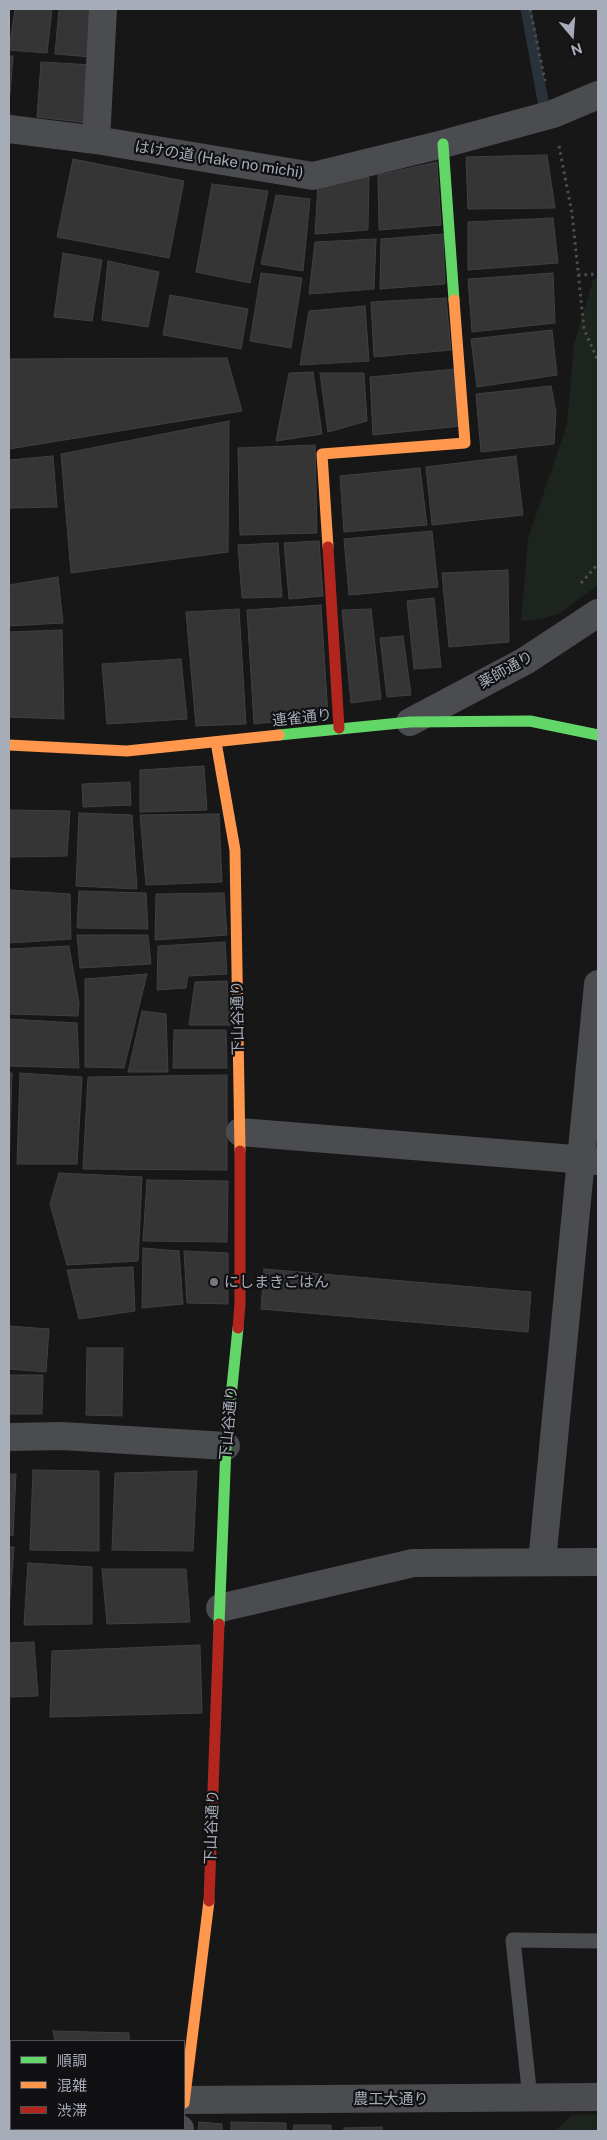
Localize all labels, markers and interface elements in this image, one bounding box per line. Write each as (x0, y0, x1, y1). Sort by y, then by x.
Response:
north arrow (547, 10, 597, 60)
text: N (569, 40, 584, 59)
street label: はけの道 (Hake no michi) (133, 138, 305, 182)
street label: 薬師通り (475, 648, 537, 692)
street label: 連雀通り (271, 706, 333, 730)
street label: 下山谷通り (228, 980, 248, 1056)
place label: にしまきごはん (224, 1273, 329, 1291)
marker: にしまきごはん (208, 1276, 220, 1288)
street label: 下山谷通り (217, 1385, 241, 1461)
street label: 下山谷通り (202, 1789, 222, 1865)
legend (10, 2040, 185, 2130)
text: 順調 (57, 2052, 87, 2069)
text: 混雑 (57, 2077, 87, 2094)
street label: 農工大通り (354, 2090, 428, 2108)
text: 渋滞 (57, 2102, 87, 2119)

